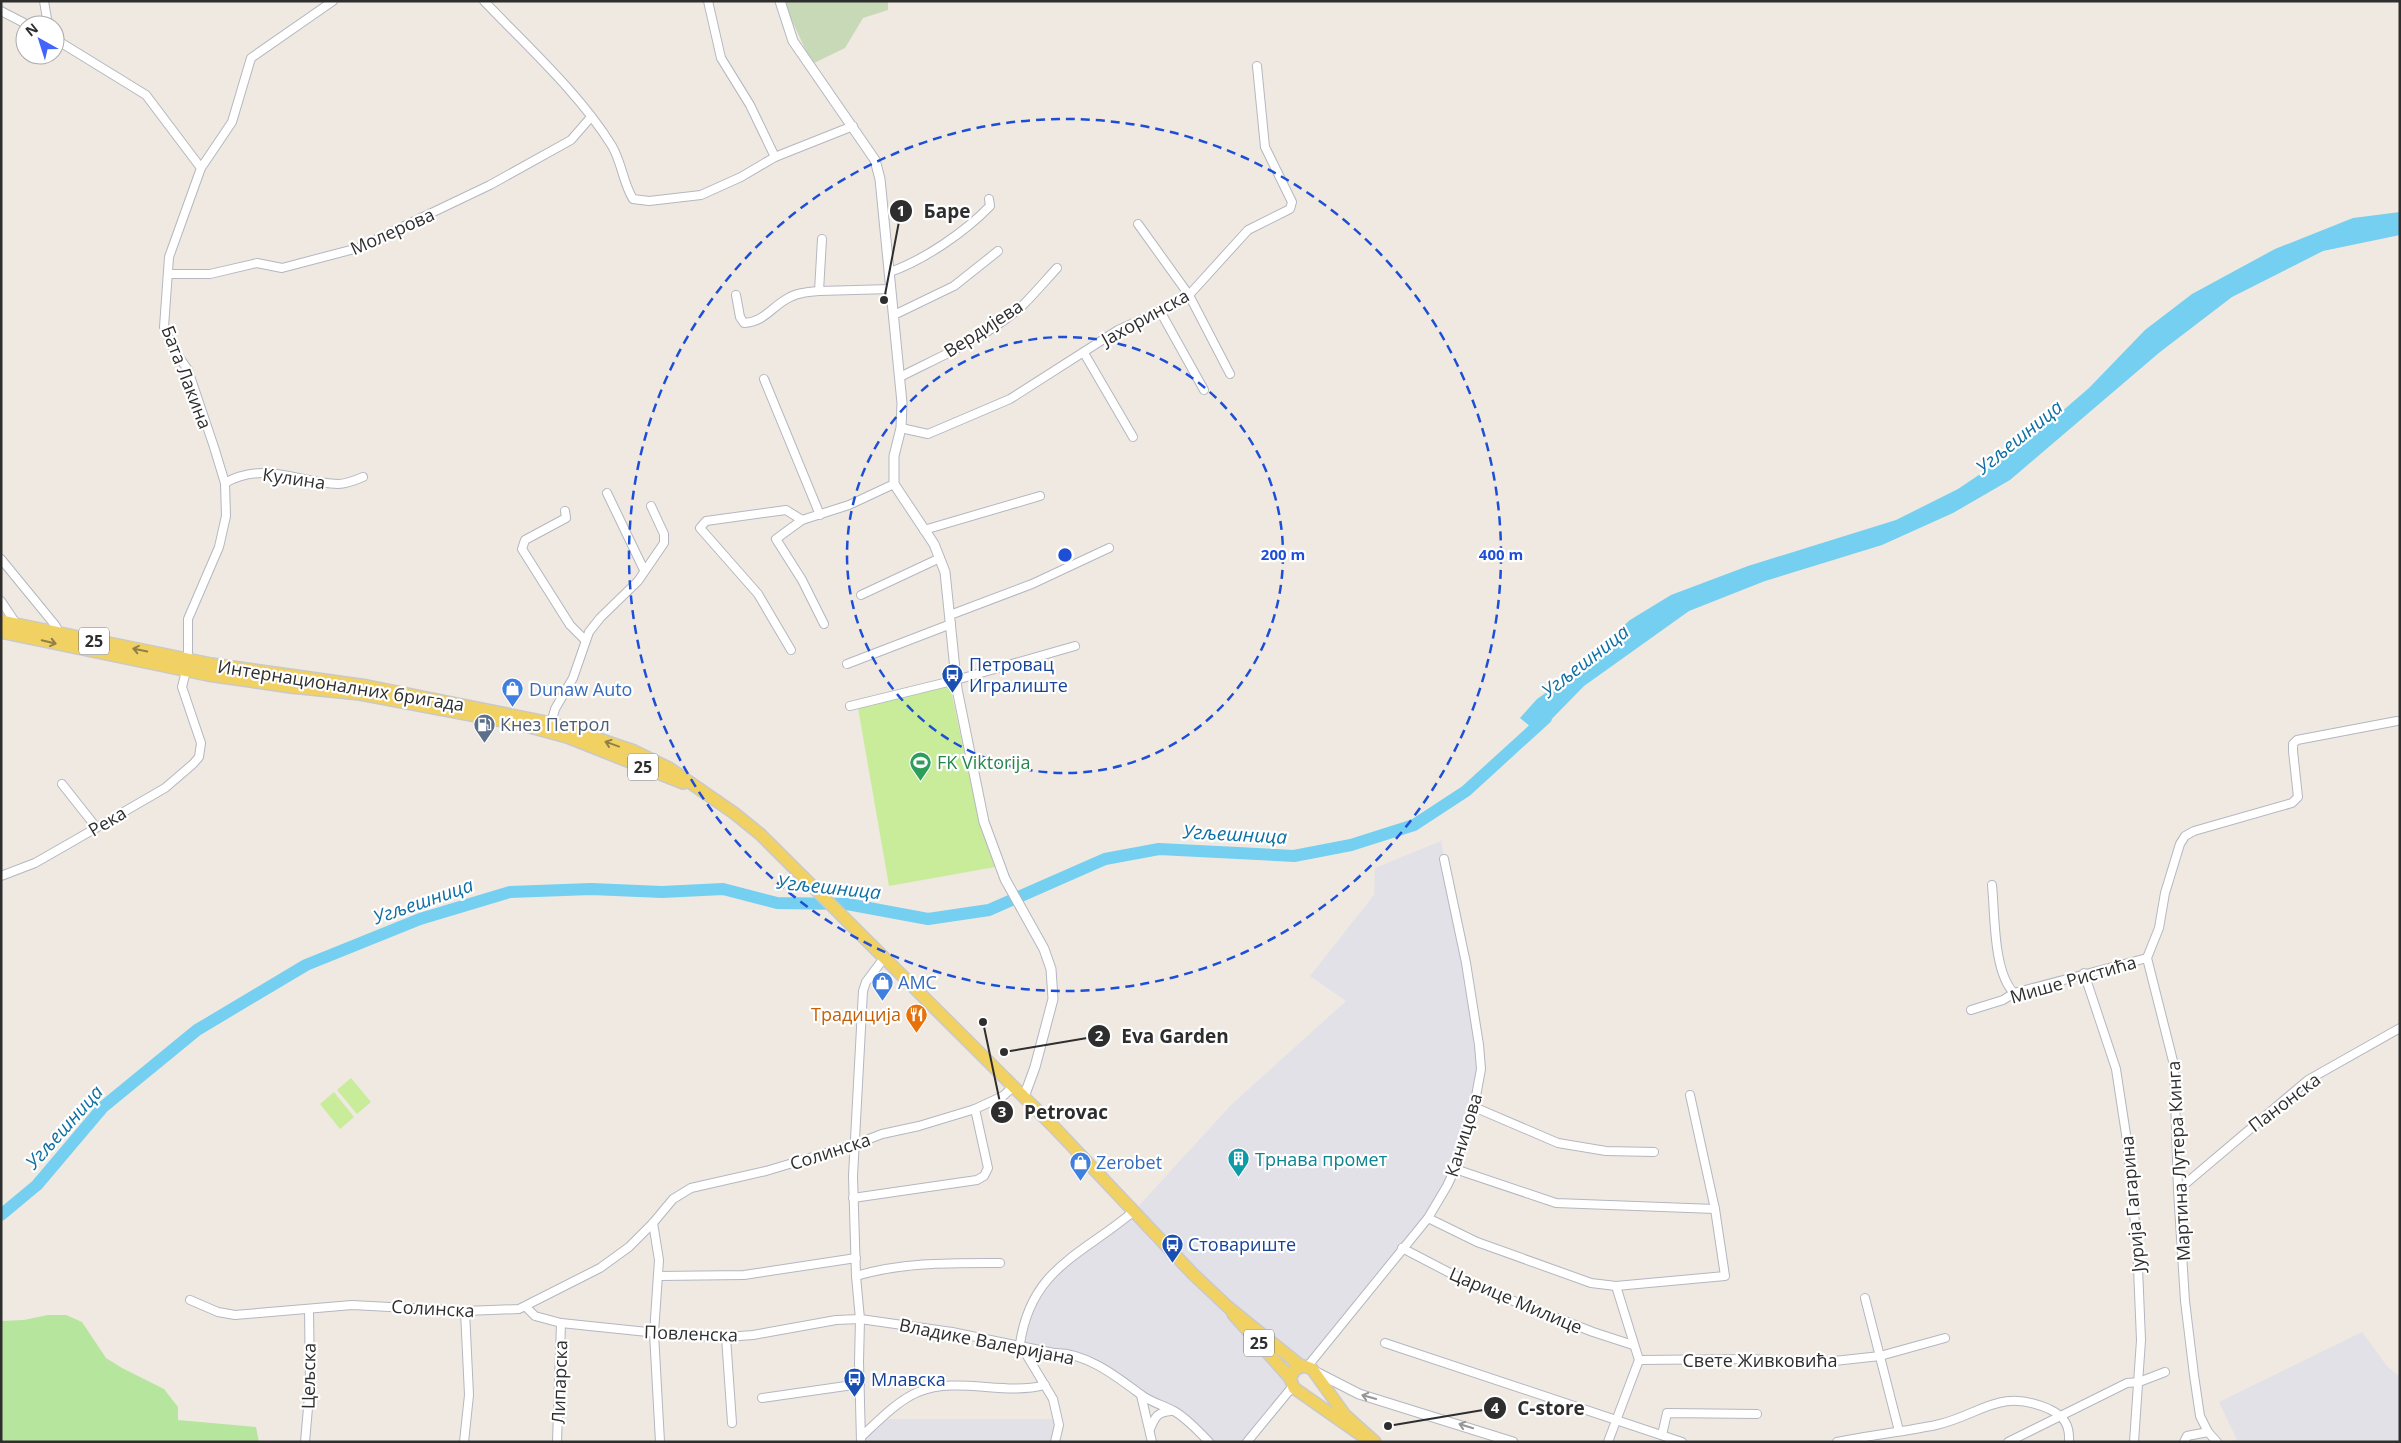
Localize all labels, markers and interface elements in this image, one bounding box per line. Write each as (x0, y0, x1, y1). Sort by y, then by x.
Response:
north arrow (15, 15, 65, 65)
text: N (21, 19, 42, 40)
callout: Баре (889, 194, 981, 228)
text: Баре (924, 198, 970, 224)
text: 1 (897, 200, 905, 220)
street label: Молерова (346, 202, 438, 260)
street label: Јахоринска (1095, 283, 1193, 352)
street label: Вердијева (939, 294, 1027, 362)
street label: Бата Лакина (156, 322, 218, 432)
water label: Угљешница (1969, 394, 2068, 481)
street label: Кулина (261, 462, 327, 494)
text: 200 m (1261, 544, 1305, 564)
text: 400 m (1479, 544, 1523, 564)
centre of rings (1056, 546, 1074, 564)
water label: Угљешница (1535, 618, 1634, 704)
road number: 25 (79, 627, 109, 654)
one-way arrow (40, 638, 56, 647)
one-way arrow (132, 645, 148, 654)
place label: Петровац Игралиште (969, 652, 1068, 697)
street label: Интернационалних бригада (216, 654, 466, 716)
bus stop icon: Петровац Игралиште (941, 662, 965, 693)
shop icon: Dunaw Auto (501, 677, 525, 708)
place label: Dunaw Auto (529, 677, 632, 701)
fuel station icon: Кнез Петрол (472, 712, 496, 743)
place label: Кнез Петрол (500, 712, 610, 736)
one-way arrow (605, 739, 621, 748)
sports icon: FK Viktorija (909, 750, 933, 781)
place label: FK Viktorija (937, 750, 1030, 774)
road number: 25 (628, 754, 658, 780)
street label: Река (84, 800, 130, 842)
water label: Угљешница (1181, 818, 1288, 850)
water label: Угљешница (775, 869, 883, 905)
water label: Угљешница (368, 872, 477, 931)
street label: Мише Ристића (2007, 950, 2139, 1008)
shop icon: AMC (870, 970, 894, 1001)
place label: AMC (898, 970, 937, 994)
place label: Традиција (811, 1002, 901, 1026)
restaurant icon: Традиција (905, 1002, 929, 1033)
callout: Eva Garden (1086, 1019, 1239, 1053)
text: Eva Garden (1121, 1023, 1229, 1049)
text: 2 (1095, 1025, 1104, 1045)
street label: Мартина Лутера Кинга (2161, 1060, 2195, 1262)
street label: Панонска (2243, 1067, 2325, 1137)
water label: Угљешница (19, 1079, 109, 1175)
street label: Каницова (1439, 1090, 1487, 1180)
callout: Petrovac (990, 1095, 1118, 1129)
text: Petrovac (1024, 1099, 1108, 1125)
text: 3 (998, 1101, 1006, 1121)
street label: Солинска (787, 1127, 873, 1175)
street label: Јурија Гагарина (2114, 1135, 2150, 1275)
building icon: Трнава промет (1227, 1147, 1251, 1178)
place label: Трнава промет (1255, 1147, 1388, 1171)
shop icon: Zerobet (1068, 1150, 1092, 1181)
place label: Zerobet (1096, 1150, 1162, 1174)
bus stop icon: Стовариште (1160, 1232, 1184, 1263)
place label: Стовариште (1188, 1232, 1296, 1256)
street label: Царице Милице (1446, 1261, 1586, 1339)
street label: Солинска (391, 1294, 475, 1322)
street label: Владике Валеријана (897, 1312, 1077, 1370)
street label: Повленска (644, 1319, 738, 1347)
road number: 25 (1244, 1330, 1274, 1356)
street label: Липарска (546, 1340, 572, 1424)
street label: Цељска (295, 1343, 321, 1409)
street label: Свете Живковића (1683, 1348, 1837, 1372)
bus stop icon: Млавска (843, 1367, 867, 1398)
place label: Млавска (871, 1367, 946, 1391)
callout: C-store (1482, 1391, 1595, 1425)
one-way arrow (1361, 1392, 1377, 1401)
text: C-store (1517, 1395, 1585, 1421)
text: 4 (1491, 1397, 1500, 1417)
one-way arrow (1459, 1421, 1475, 1431)

